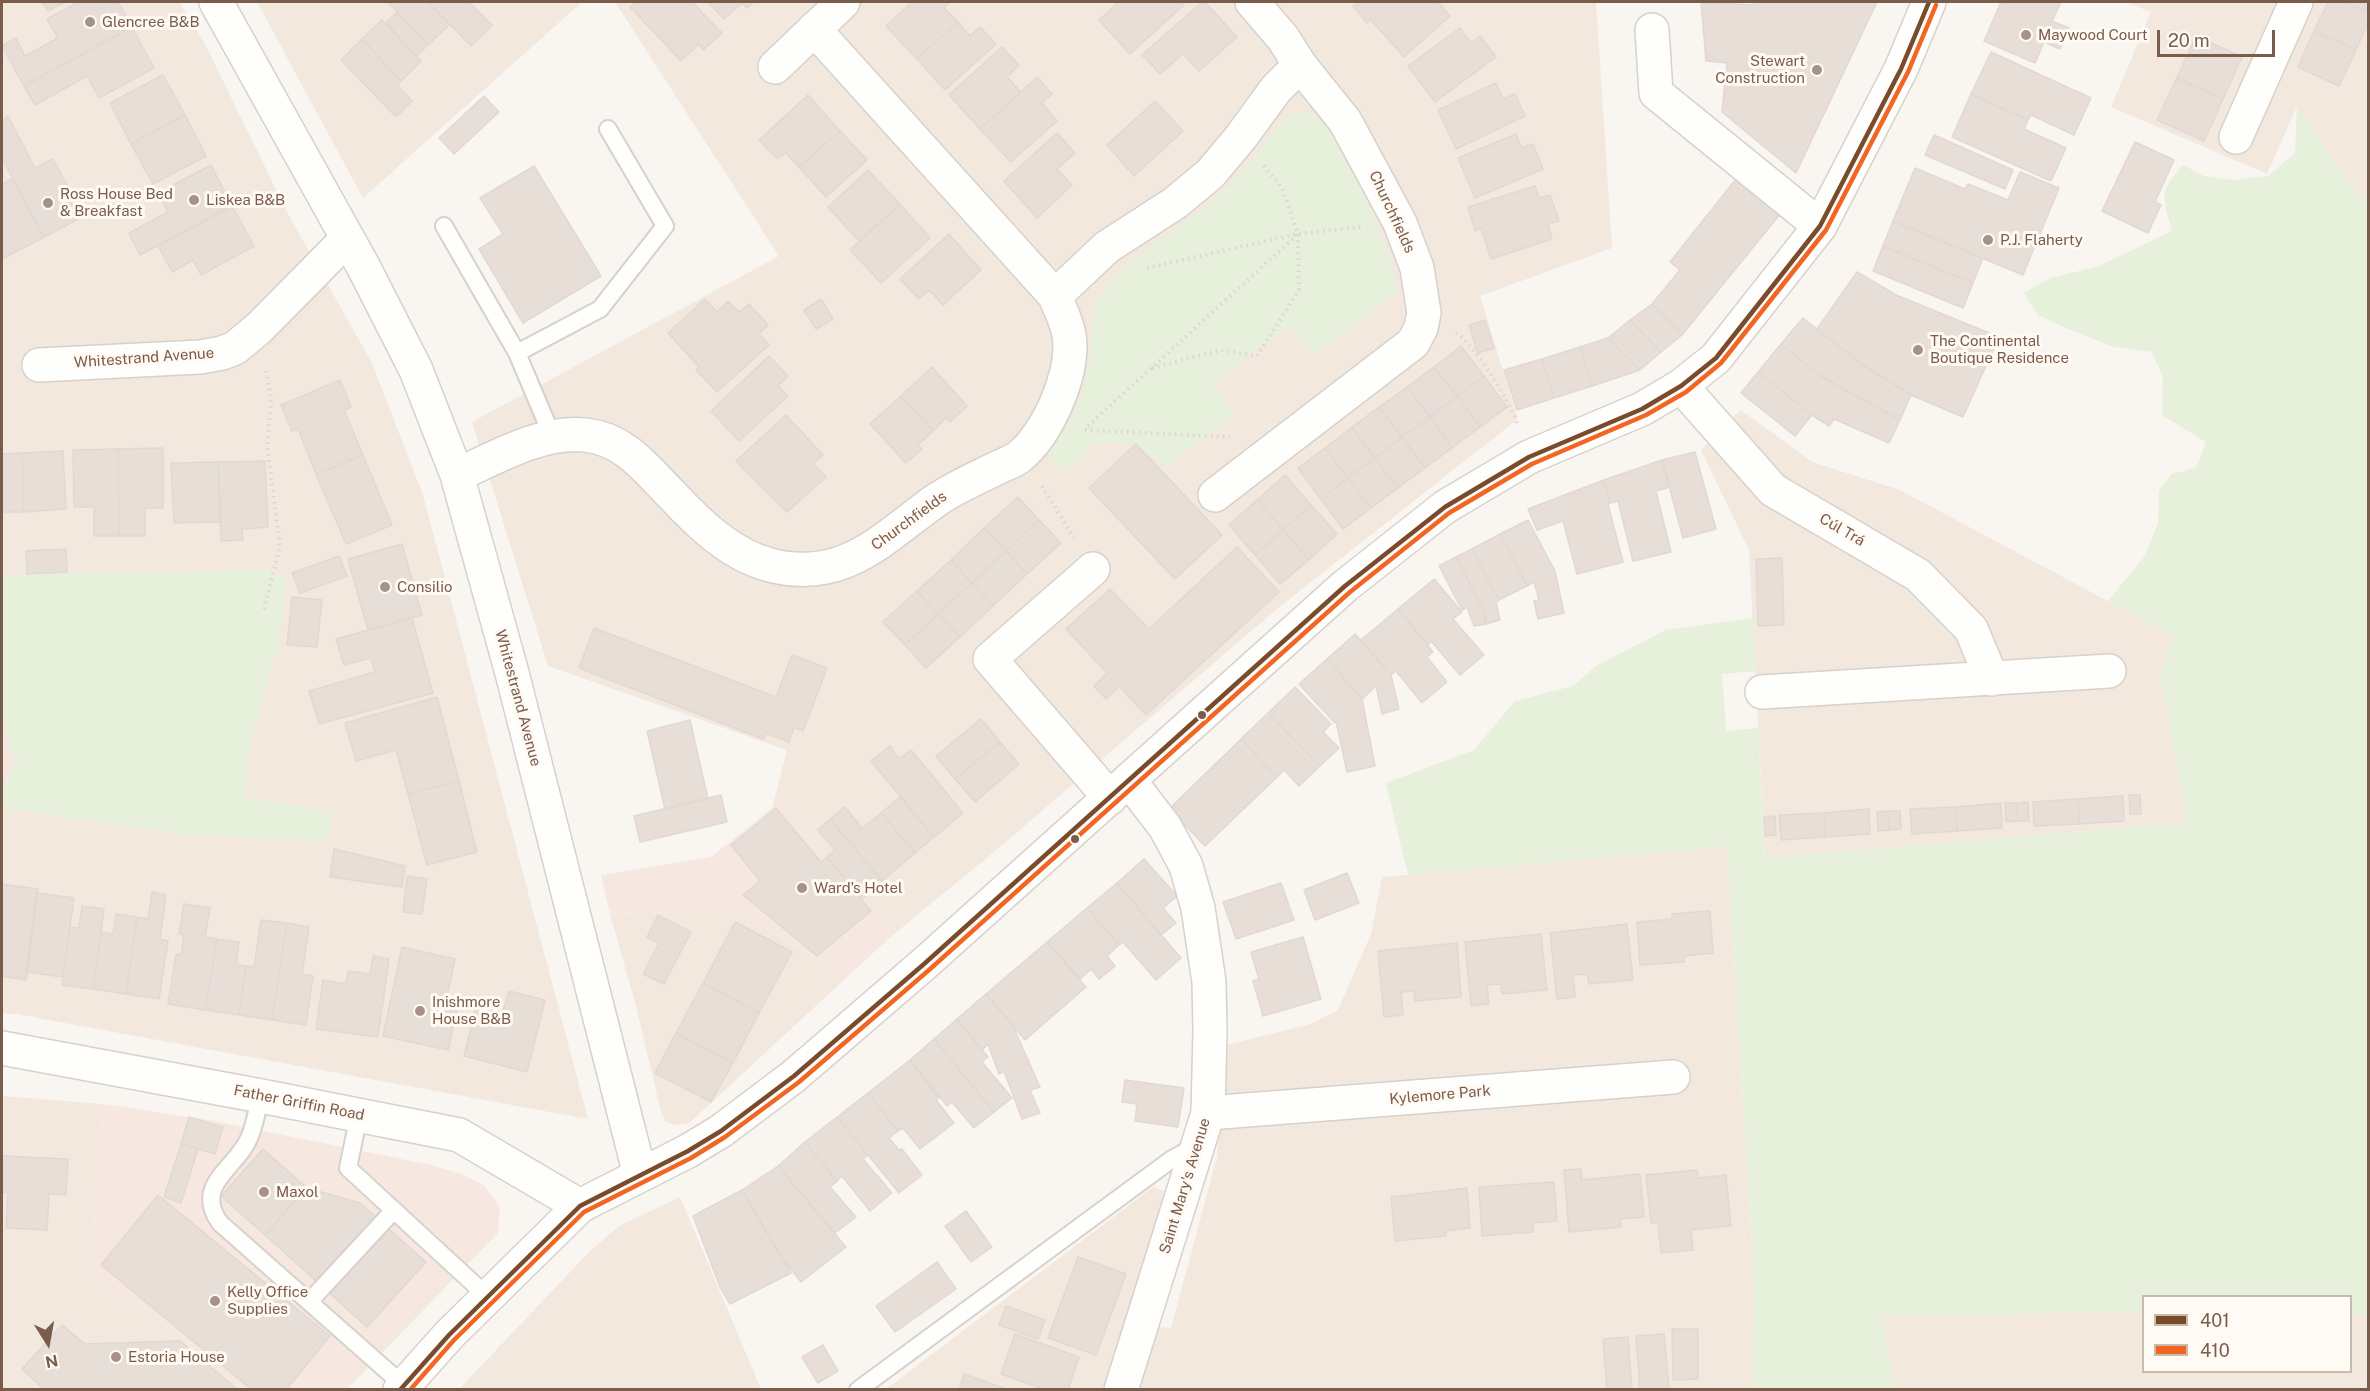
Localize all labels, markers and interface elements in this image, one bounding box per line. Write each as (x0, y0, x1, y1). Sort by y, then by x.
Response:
place label: Glencree B&B (102, 13, 199, 31)
marker: Glencree B&B (83, 15, 97, 29)
scale bar (2160, 18, 2278, 56)
place label: Maywood Court (2038, 26, 2148, 44)
marker: Maywood Court (2019, 28, 2033, 42)
text: 20 m (2168, 30, 2210, 51)
place label: Stewart Construction (1715, 52, 1805, 87)
marker: Stewart Construction (1810, 63, 1824, 77)
street label: Churchfields (1365, 168, 1419, 256)
place label: Ross House Bed & Breakfast (60, 185, 173, 220)
place label: Liskea B&B (206, 191, 285, 209)
marker: Liskea B&B (187, 193, 201, 207)
marker: Ross House Bed & Breakfast (41, 196, 55, 210)
place label: P.J. Flaherty (2000, 231, 2083, 249)
marker: P.J. Flaherty (1981, 233, 1995, 247)
place label: The Continental Boutique Residence (1930, 332, 2069, 367)
marker: The Continental Boutique Residence (1911, 343, 1925, 357)
street label: Whitestrand Avenue (73, 344, 215, 372)
street label: Churchfields (868, 488, 950, 554)
street label: Cúl Trá (1816, 510, 1868, 550)
place label: Consilio (397, 578, 452, 596)
marker: Consilio (378, 580, 392, 594)
street label: Whitestrand Avenue (491, 628, 545, 768)
unlabelled marker (1196, 709, 1208, 721)
unlabelled marker (1069, 833, 1081, 845)
place label: Ward's Hotel (814, 879, 903, 897)
marker: Ward's Hotel (795, 881, 809, 895)
place label: Inishmore House B&B (432, 993, 511, 1028)
marker: Inishmore House B&B (413, 1004, 427, 1018)
street label: Father Griffin Road (232, 1081, 366, 1125)
street label: Kylemore Park (1389, 1082, 1491, 1108)
street label: Saint Mary's Avenue (1156, 1116, 1214, 1256)
place label: Maxol (276, 1183, 319, 1201)
marker: Maxol (257, 1185, 271, 1199)
place label: Kelly Office Supplies (227, 1283, 308, 1318)
marker: Kelly Office Supplies (208, 1294, 222, 1308)
legend (2142, 1295, 2352, 1373)
text: 401 (2200, 1310, 2230, 1331)
north arrow (18, 1313, 78, 1373)
text: 410 (2200, 1340, 2230, 1361)
place label: Estoria House (128, 1348, 225, 1366)
marker: Estoria House (109, 1350, 123, 1364)
text: N (44, 1351, 59, 1372)

